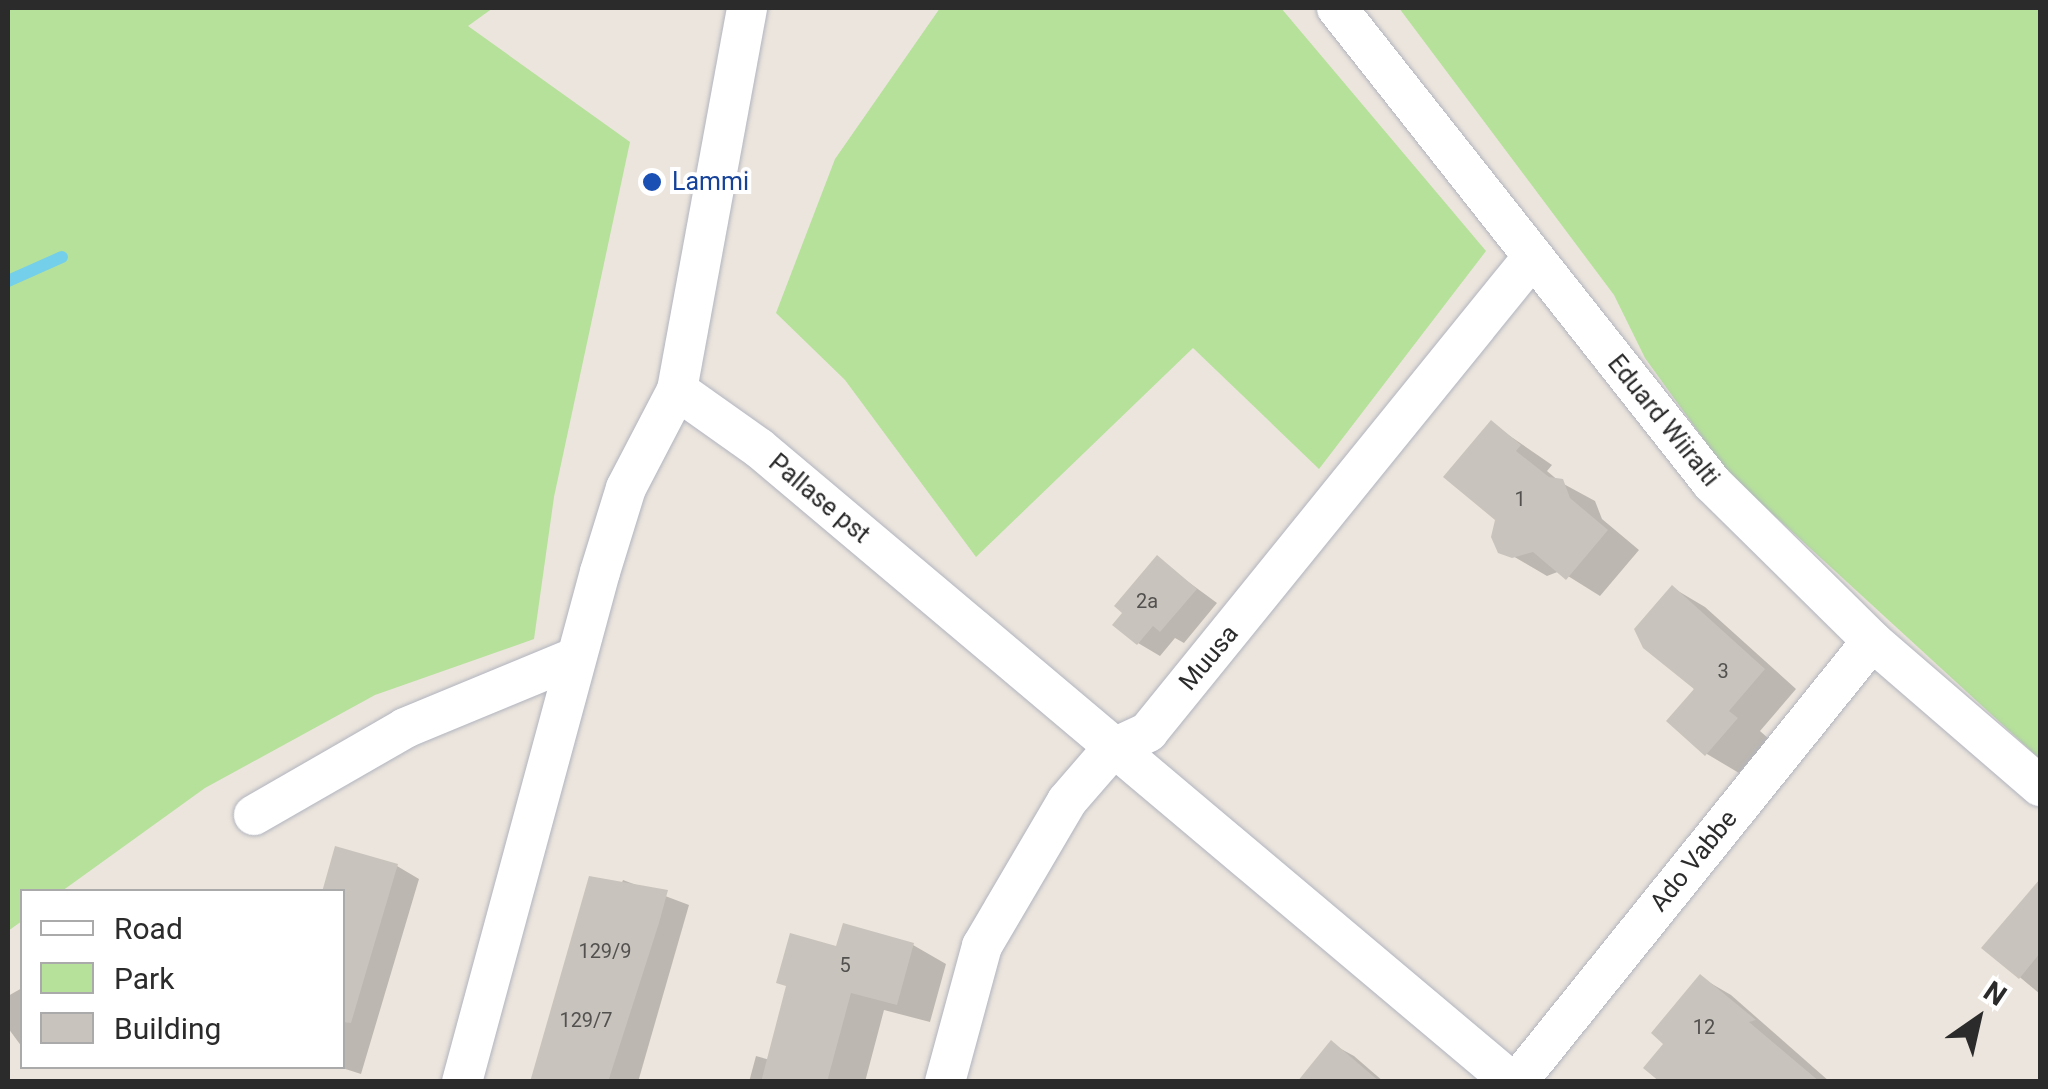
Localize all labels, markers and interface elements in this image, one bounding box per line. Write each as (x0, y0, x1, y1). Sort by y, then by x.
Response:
place label: Lammi (672, 167, 749, 197)
marker: Lammi (641, 171, 663, 193)
street label: Eduard Wiiralti (1601, 349, 1725, 493)
street label: Pallase pst (762, 448, 876, 550)
house number: 1 (1514, 487, 1526, 511)
house number: 2a (1136, 589, 1158, 613)
street label: Muusa (1173, 619, 1245, 697)
house number: 3 (1717, 659, 1729, 683)
street label: Ado Vabbe (1644, 804, 1744, 918)
legend (20, 889, 345, 1069)
text: Road (114, 911, 183, 946)
house number: 129/9 (578, 939, 632, 963)
house number: 5 (839, 953, 851, 977)
text: Park (114, 961, 174, 996)
north arrow (1928, 969, 2028, 1069)
text: N (1978, 975, 2012, 1013)
house number: 129/7 (559, 1008, 613, 1032)
text: Building (114, 1011, 221, 1046)
house number: 12 (1693, 1015, 1715, 1039)

